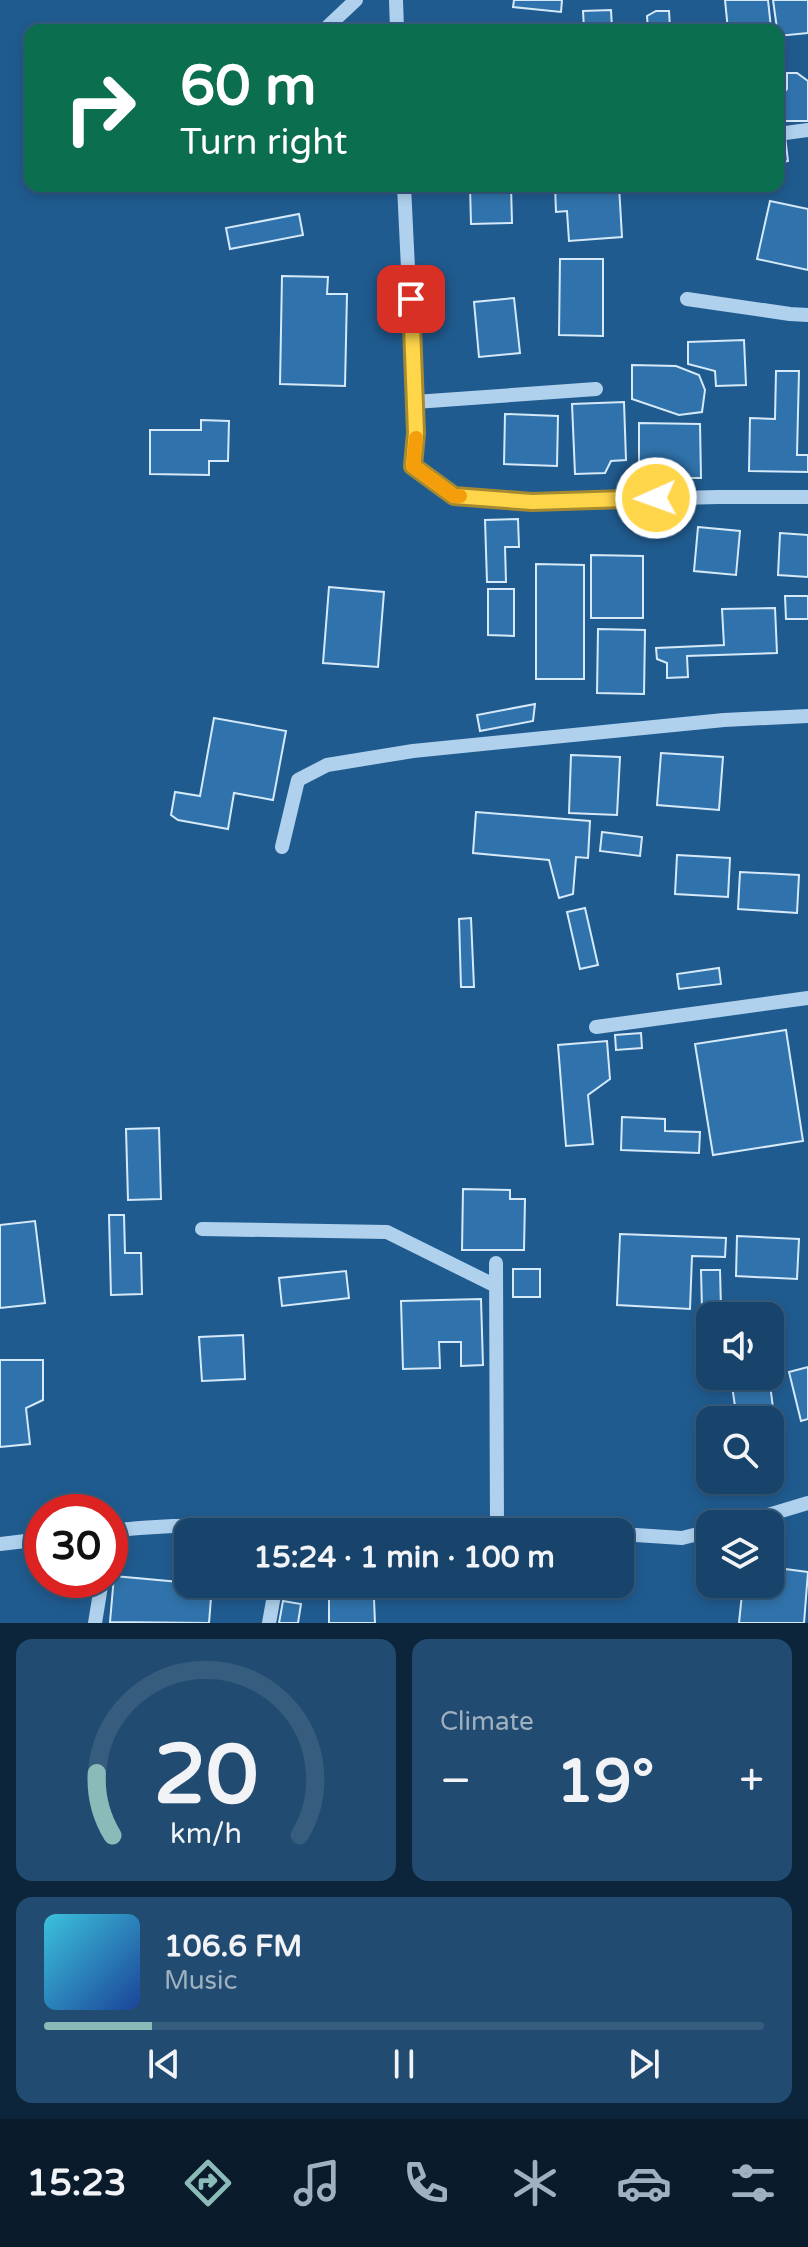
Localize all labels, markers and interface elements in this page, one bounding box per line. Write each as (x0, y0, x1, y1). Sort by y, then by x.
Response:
text: 60 m (180, 53, 316, 120)
icon: right (48, 56, 152, 160)
text: Turn right (180, 121, 347, 164)
pin (377, 265, 445, 333)
icon: arrive (389, 277, 433, 321)
position arrow (614, 456, 698, 540)
map controls (696, 1302, 784, 1598)
button: sound (696, 1302, 784, 1390)
button: search (696, 1406, 784, 1494)
speed limit sign: 30 (24, 1494, 128, 1598)
button: layers (696, 1510, 784, 1598)
text: 15:24 · 1 min · 100 m (253, 1539, 555, 1576)
text: Climate (440, 1706, 534, 1737)
text: 20 (154, 1726, 258, 1826)
text: 19° (556, 1746, 654, 1818)
text: − (440, 1755, 471, 1808)
text: + (739, 1755, 764, 1808)
text: km/h (170, 1817, 242, 1851)
text: 106.6 FM (164, 1928, 302, 1965)
text: Music (164, 1965, 237, 1996)
icon: previous (142, 2042, 186, 2086)
icon: pause (382, 2042, 426, 2086)
icon: next (622, 2042, 666, 2086)
icon: directions (180, 2155, 236, 2211)
icon: music (289, 2155, 345, 2211)
icon: phone (398, 2155, 454, 2211)
icon: climate (507, 2155, 563, 2211)
icon: car (616, 2155, 672, 2211)
icon: filters (725, 2155, 781, 2211)
text: 15:23 (27, 2162, 126, 2205)

